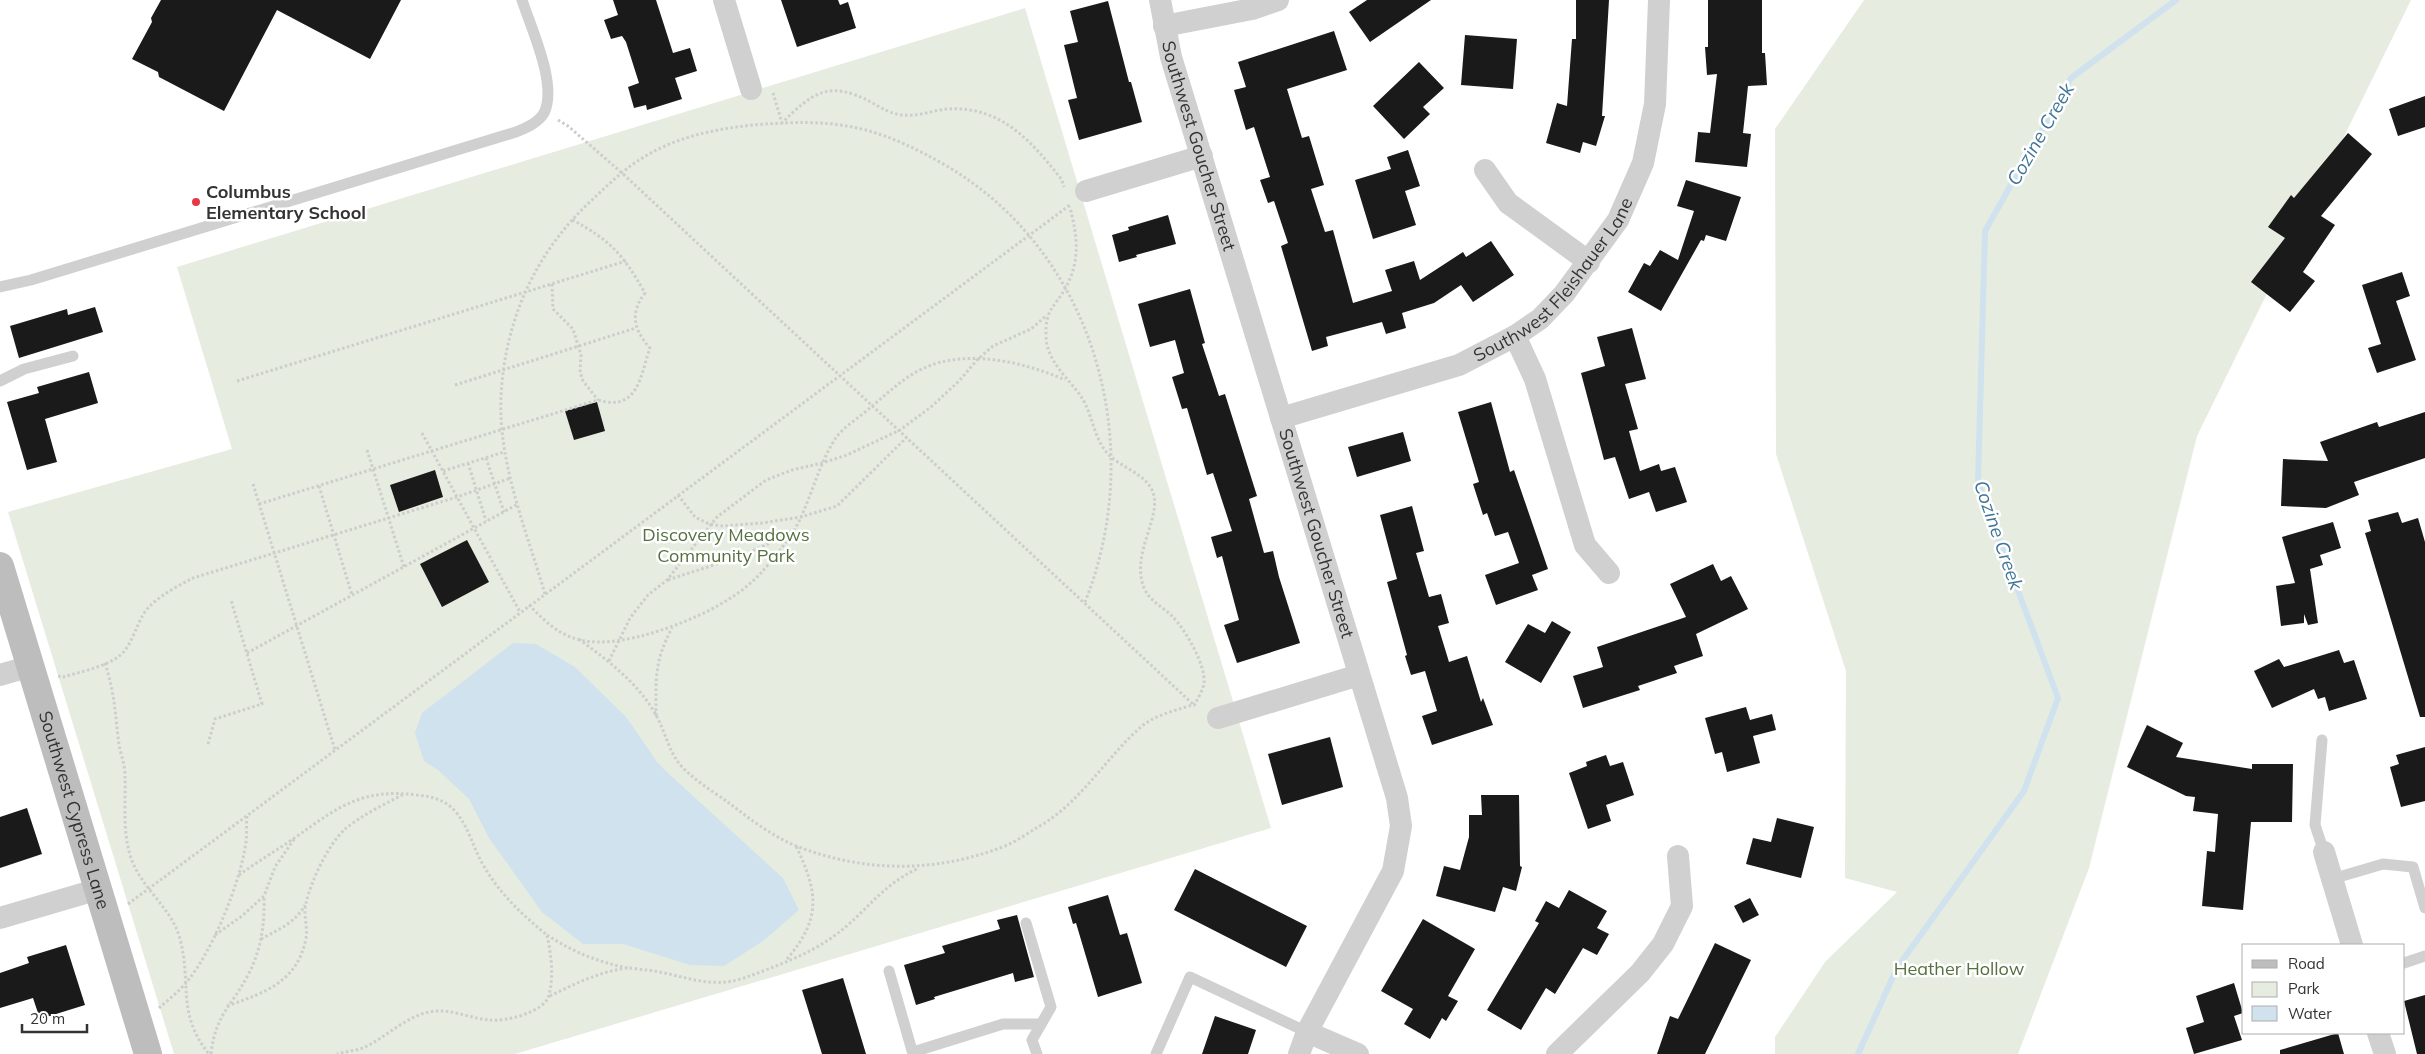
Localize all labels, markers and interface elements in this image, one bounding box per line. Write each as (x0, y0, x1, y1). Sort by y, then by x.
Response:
street label: Southwest Goucher Street (1157, 39, 1241, 253)
water label: Cozine Creek (2001, 78, 2080, 189)
place label: Columbus Elementary School (206, 180, 366, 224)
street label: Southwest Fleishauer Lane (1469, 194, 1637, 367)
marker: Columbus Elementary School (190, 196, 202, 208)
street label: Southwest Goucher Street (1274, 426, 1360, 641)
water label: Cozine Creek (1969, 477, 2029, 594)
park label: Discovery Meadows Community Park (642, 523, 810, 567)
street label: Southwest Cypress Lane (34, 708, 115, 912)
legend (2242, 944, 2405, 1034)
text: Road (2288, 954, 2325, 973)
park label: Heather Hollow (1894, 957, 2025, 980)
text: Park (2288, 979, 2320, 998)
scale bar (22, 1002, 88, 1034)
text: Water (2288, 1004, 2332, 1023)
text: 20 m (30, 1009, 65, 1028)

